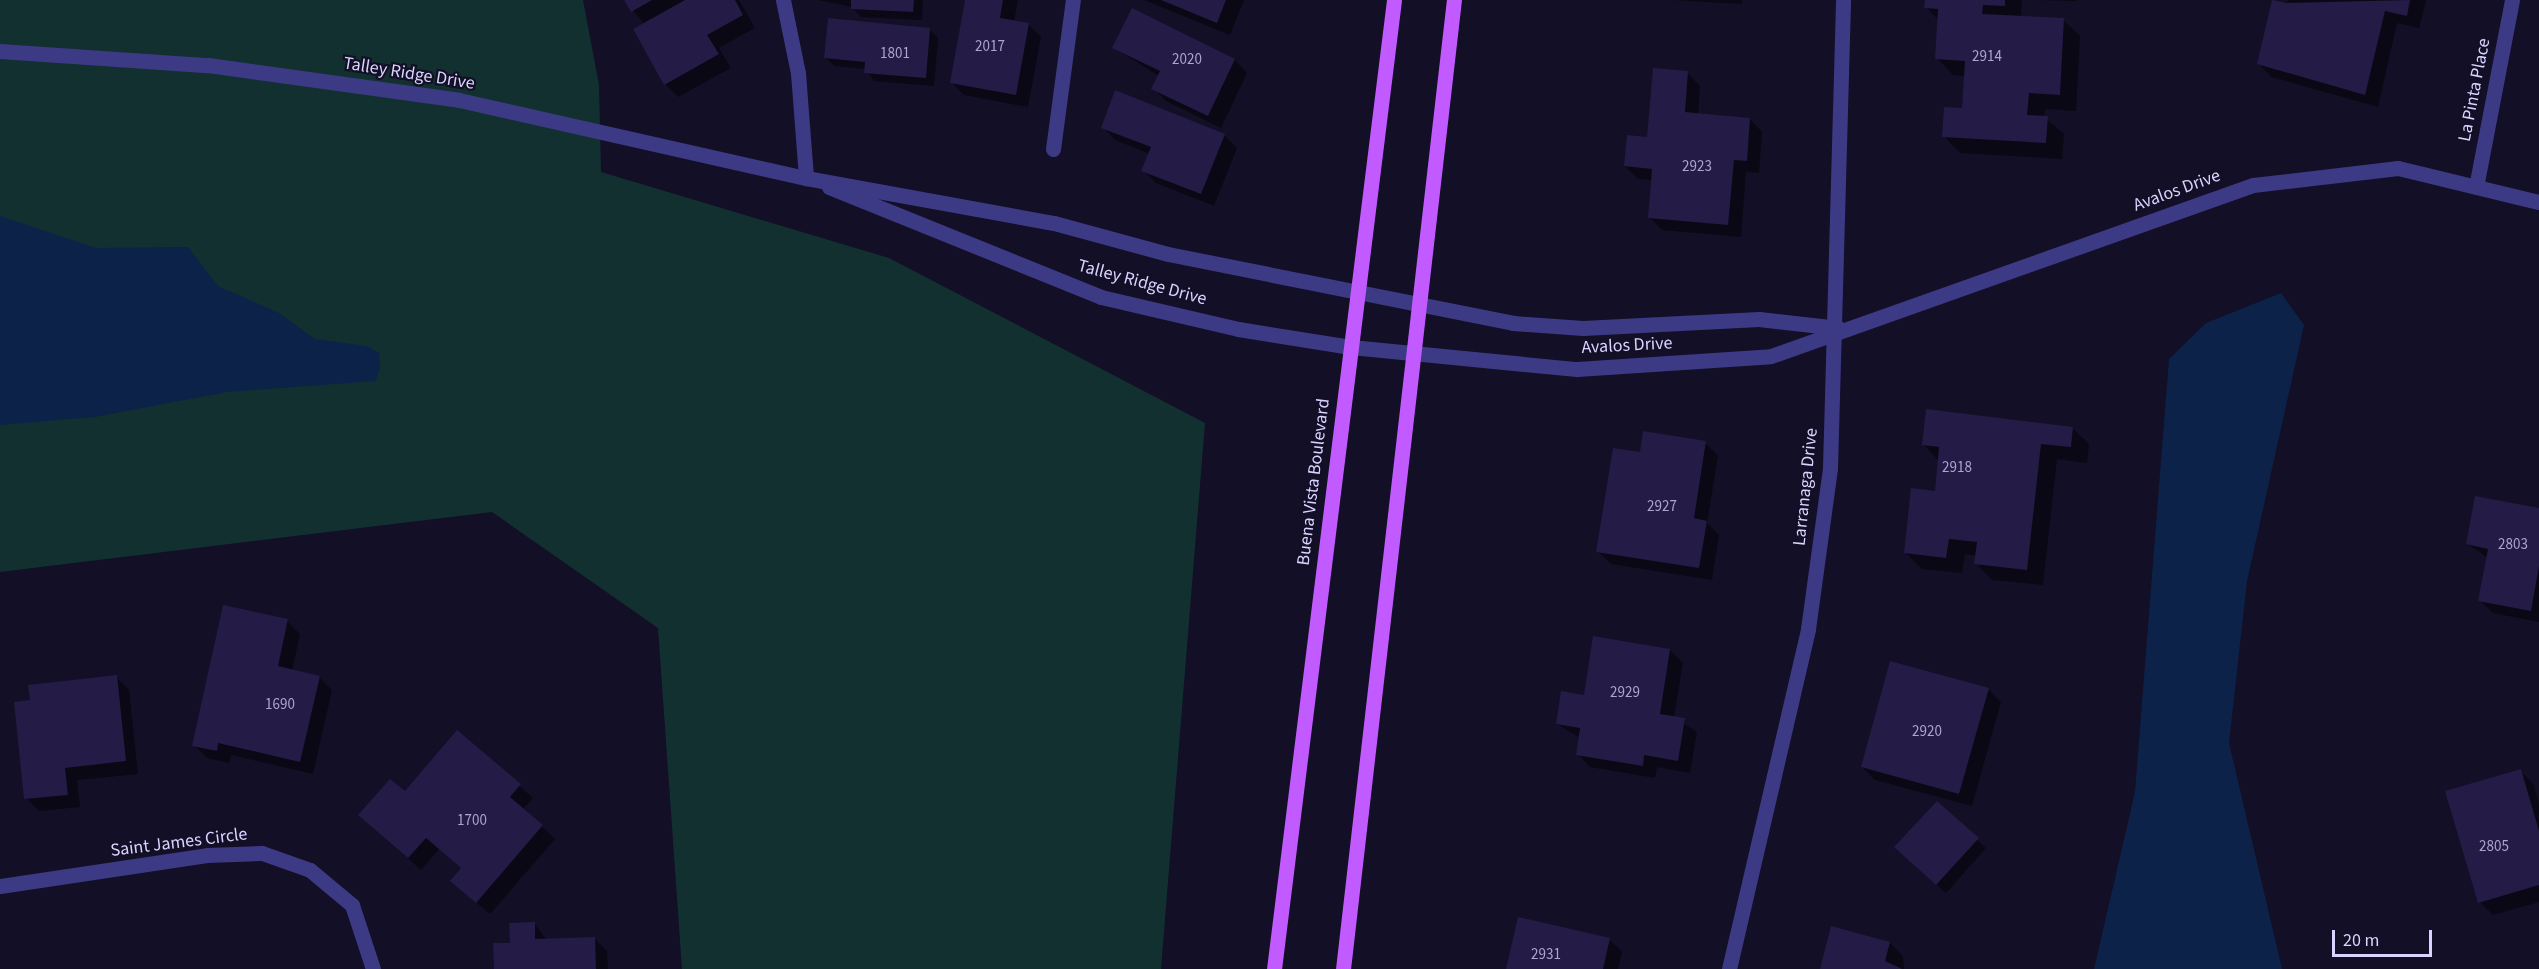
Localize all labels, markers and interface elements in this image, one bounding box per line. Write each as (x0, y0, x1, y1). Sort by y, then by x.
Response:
street label: La Pinta Place (2454, 36, 2496, 144)
house number: 2017 (975, 38, 1005, 56)
house number: 1801 (880, 45, 910, 63)
house number: 2914 (1972, 48, 2002, 66)
house number: 2020 (1172, 51, 1202, 69)
street label: Talley Ridge Drive (342, 53, 476, 95)
house number: 2923 (1682, 158, 1712, 176)
street label: Avalos Drive (2130, 165, 2224, 217)
street label: Talley Ridge Drive (1075, 255, 1209, 311)
street label: Avalos Drive (1581, 333, 1673, 359)
street label: Buena Vista Boulevard (1293, 397, 1335, 567)
street label: Larranaga Drive (1789, 427, 1823, 547)
house number: 2918 (1942, 459, 1972, 477)
house number: 2927 (1647, 498, 1677, 516)
house number: 2803 (2498, 536, 2528, 554)
house number: 2929 (1610, 684, 1640, 702)
house number: 1690 (265, 696, 295, 714)
house number: 2920 (1912, 723, 1942, 741)
house number: 1700 (457, 812, 487, 830)
street label: Saint James Circle (109, 824, 249, 862)
house number: 2805 (2479, 838, 2509, 856)
scale bar (2335, 918, 2436, 956)
text: 20 m (2343, 928, 2379, 953)
house number: 2931 (1531, 946, 1561, 964)

